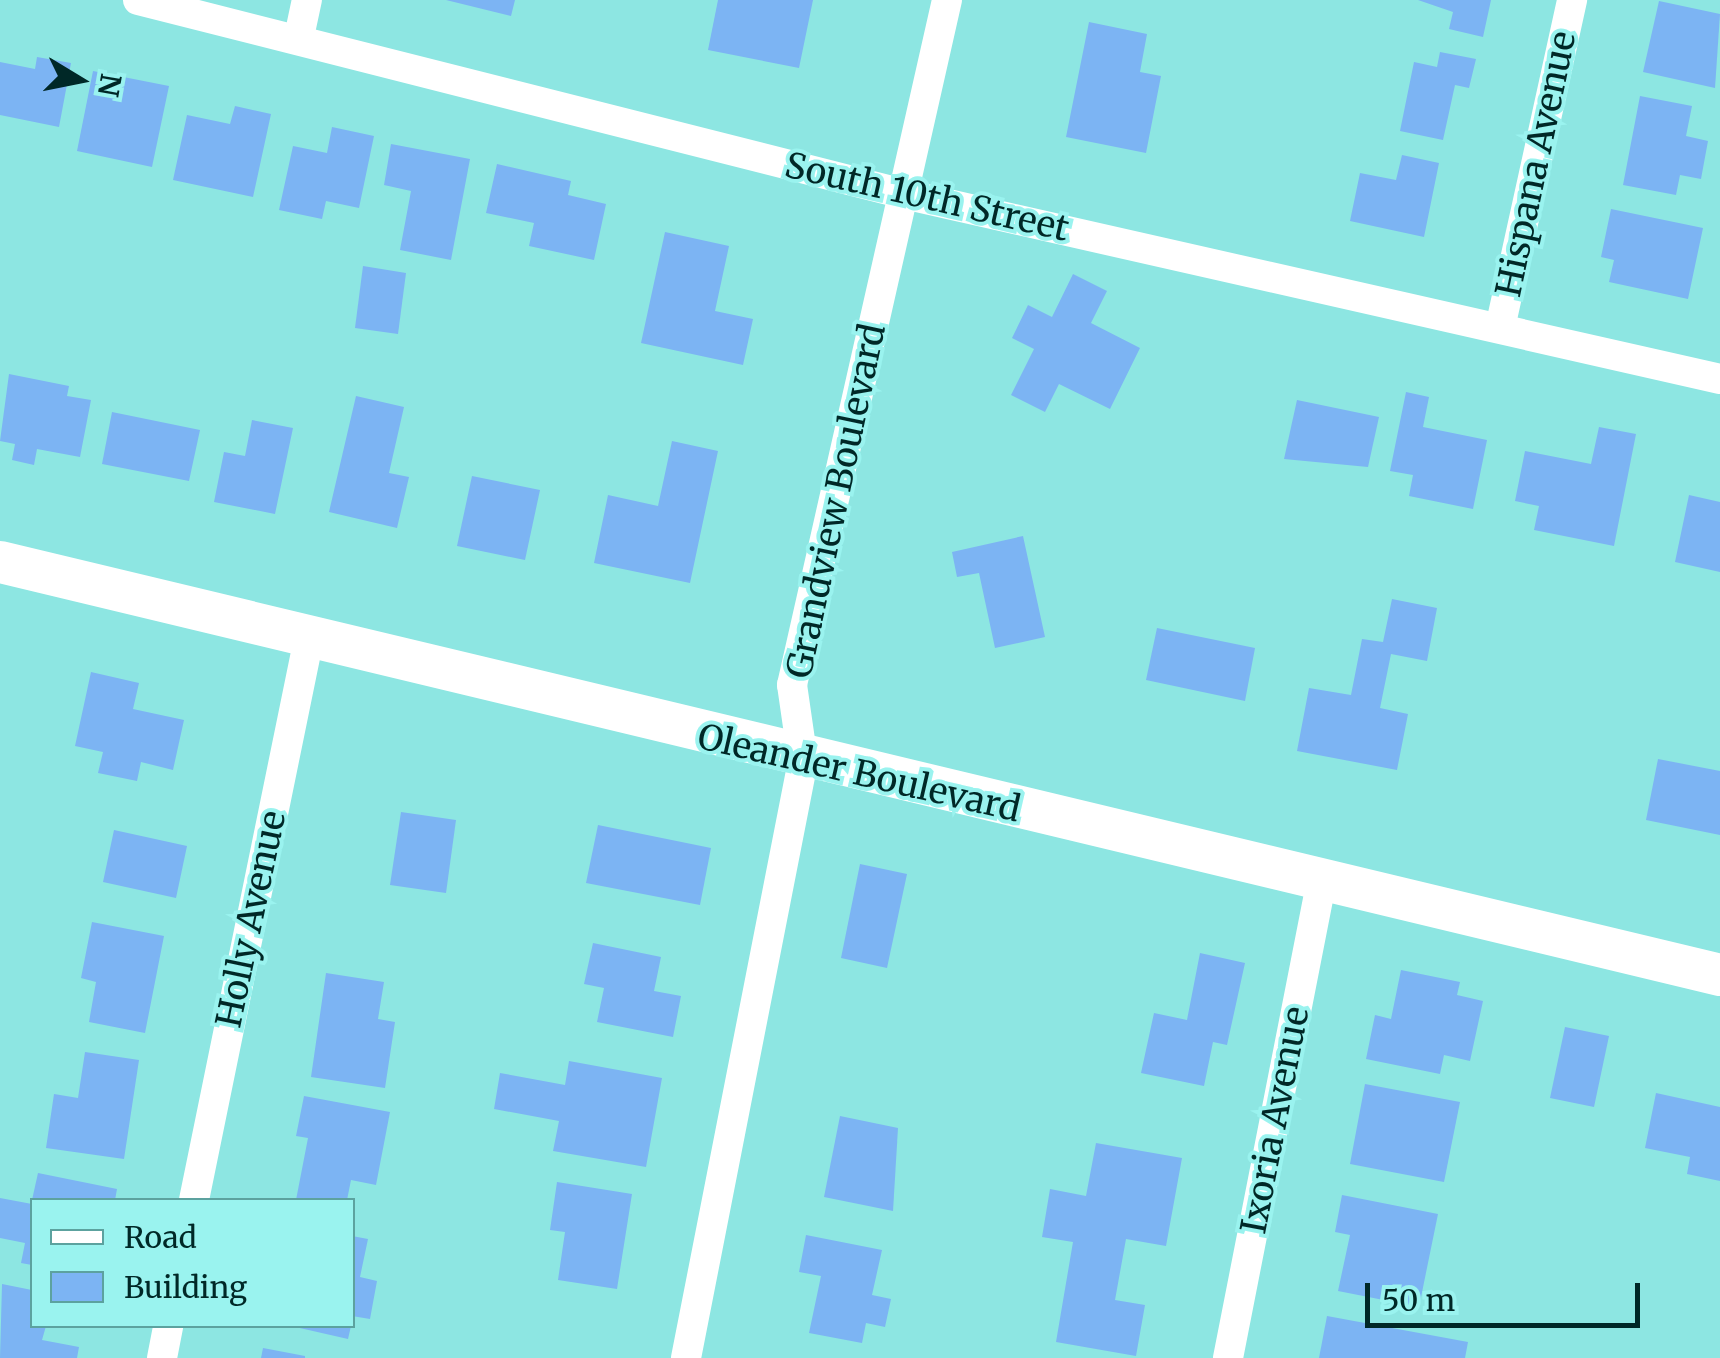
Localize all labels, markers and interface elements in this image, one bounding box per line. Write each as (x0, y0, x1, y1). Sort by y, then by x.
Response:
street label: Hispana Avenue (1487, 28, 1585, 300)
north arrow (30, 30, 130, 130)
text: N (90, 71, 129, 99)
street label: South 10th Street (781, 144, 1073, 250)
street label: Grandview Boulevard (778, 320, 894, 682)
street label: Oleander Boulevard (694, 715, 1024, 831)
street label: Holly Avenue (208, 807, 294, 1031)
street label: Ixoria Avenue (1232, 1003, 1318, 1237)
legend (30, 1198, 355, 1328)
text: Road (124, 1218, 197, 1256)
scale bar (1370, 1263, 1645, 1325)
text: Building (124, 1268, 247, 1306)
text: 50 m (1382, 1281, 1455, 1319)

